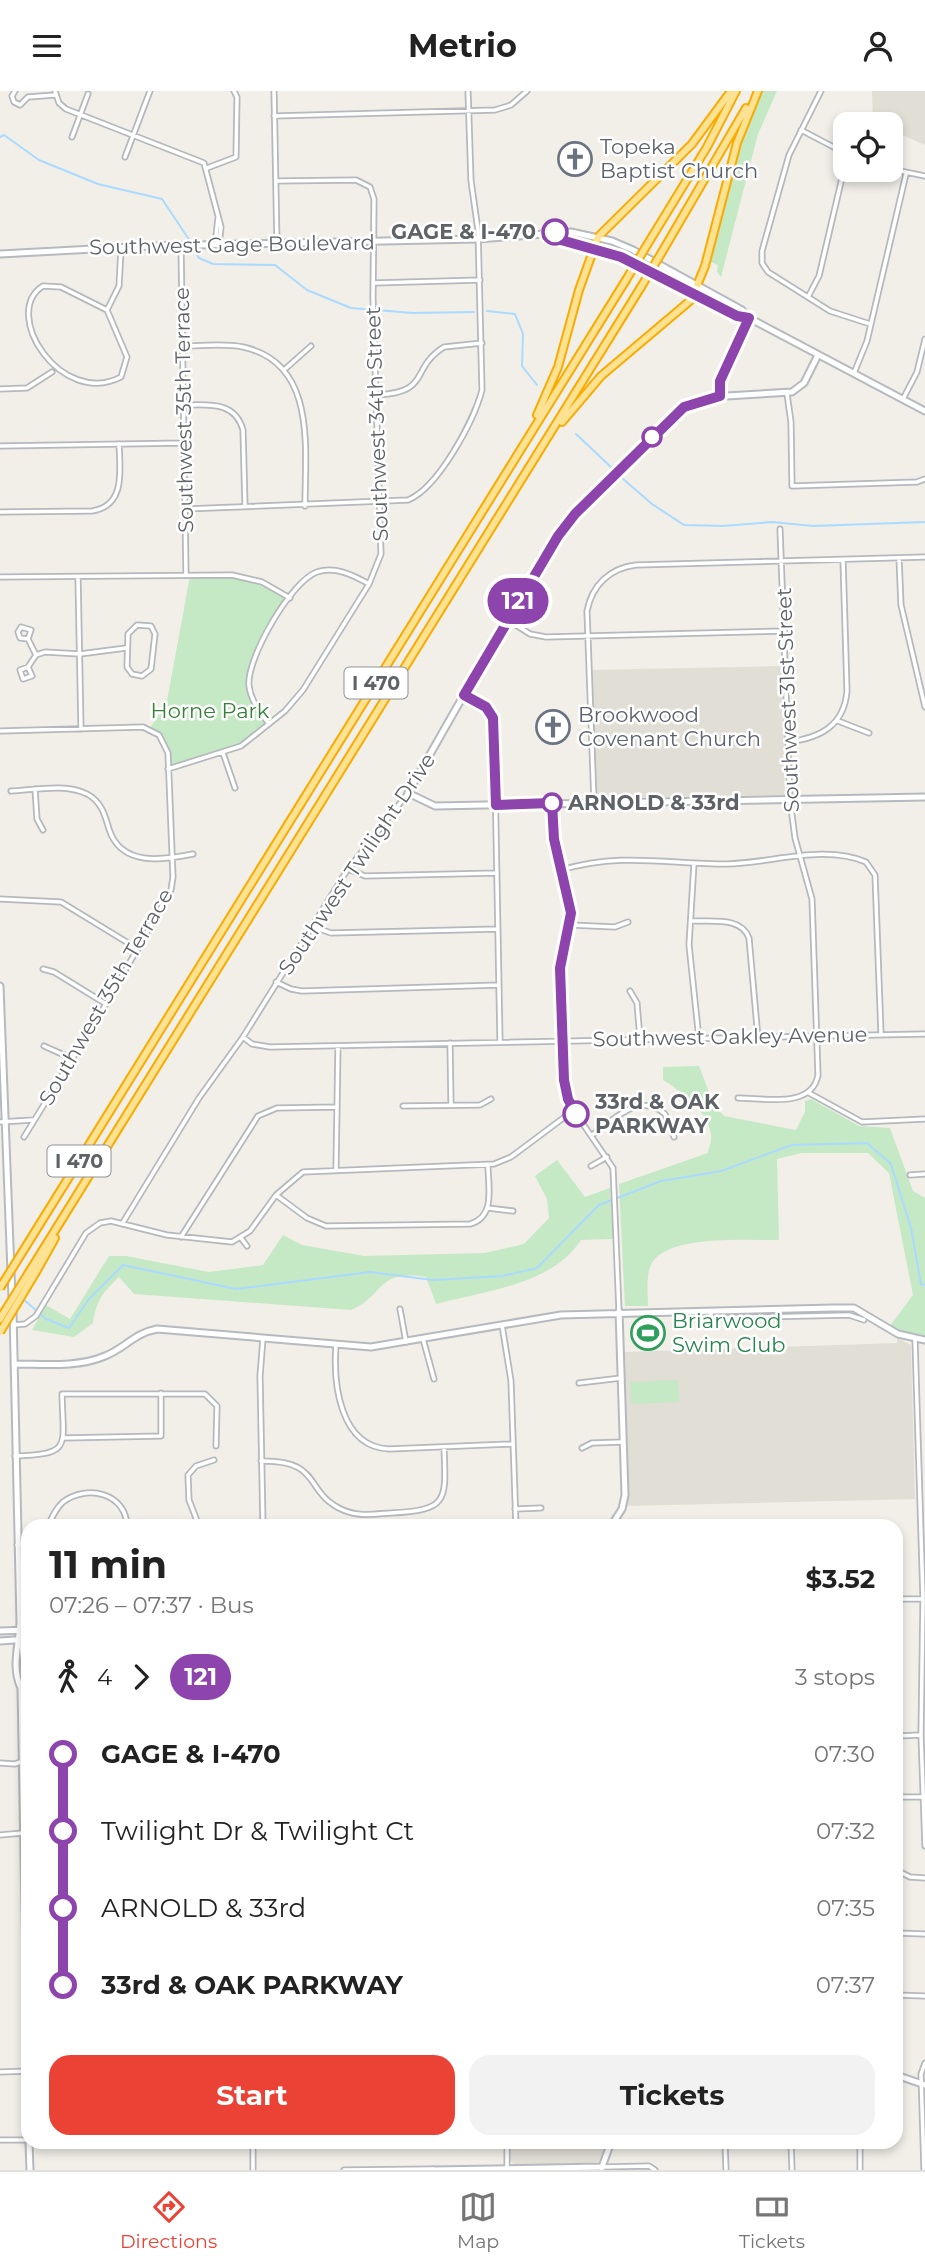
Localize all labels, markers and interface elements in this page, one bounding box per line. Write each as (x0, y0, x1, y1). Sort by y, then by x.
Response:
text: Metrio (408, 26, 517, 65)
icon: menu (28, 27, 66, 65)
icon: person (859, 27, 897, 65)
map controls (833, 112, 903, 182)
button: locate (833, 112, 903, 182)
place label: Topeka Baptist Church (600, 134, 758, 183)
church icon: Topeka Baptist Church (556, 140, 594, 178)
place label: GAGE & I-470 (391, 219, 536, 244)
marker: GAGE & I-470 (542, 219, 568, 245)
street label: Southwest Gage Boulevard (89, 230, 375, 259)
street label: Southwest 35th Terrace (169, 287, 198, 533)
street label: Southwest 34th Street (360, 306, 393, 542)
unlabelled marker (642, 427, 662, 447)
line badge: 121 (478, 578, 558, 624)
text: 121 (502, 586, 534, 615)
street label: Southwest 31st Street (771, 587, 804, 813)
road number: I 470 (344, 667, 408, 699)
park label: Horne Park (151, 698, 270, 723)
place label: Brookwood Covenant Church (578, 702, 761, 751)
church icon: Brookwood Covenant Church (534, 708, 572, 746)
street label: Southwest Twilight Drive (273, 748, 440, 979)
place label: ARNOLD & 33rd (567, 790, 740, 815)
marker: ARNOLD & 33rd (542, 793, 562, 813)
street label: Southwest 35th Terrace (33, 884, 178, 1109)
street label: Southwest Oakley Avenue (592, 1022, 868, 1051)
place label: 33rd & OAK PARKWAY (594, 1089, 720, 1138)
marker: 33rd & OAK PARKWAY (563, 1101, 589, 1127)
road number: I 470 (48, 1145, 110, 1177)
place label: Briarwood Swim Club (672, 1308, 785, 1357)
sports icon: Briarwood Swim Club (629, 1314, 667, 1352)
text: 11 min (49, 1541, 167, 1588)
text: $3.52 (806, 1563, 875, 1595)
text: 07:26 – 07:37 · Bus (49, 1591, 254, 1619)
icon: walk (49, 1658, 87, 1696)
icon: forward (122, 1658, 160, 1696)
text: 121 (184, 1662, 217, 1691)
text: 4 (97, 1663, 112, 1691)
text: 3 stops (795, 1663, 875, 1691)
text: GAGE & I-470 (101, 1738, 281, 1770)
text: 07:30 (814, 1740, 875, 1768)
text: Twilight Dr & Twilight Ct (101, 1815, 414, 1847)
text: 07:32 (816, 1817, 875, 1845)
text: ARNOLD & 33rd (101, 1892, 306, 1924)
text: 07:35 (816, 1894, 875, 1922)
text: 33rd & OAK PARKWAY (101, 1969, 403, 2001)
text: 07:37 (816, 1971, 875, 1999)
button: Start (49, 2055, 455, 2135)
button: Tickets (469, 2055, 875, 2135)
tab: Directions (120, 2188, 217, 2253)
tab: Map (457, 2188, 499, 2253)
tab: Tickets (739, 2188, 805, 2253)

